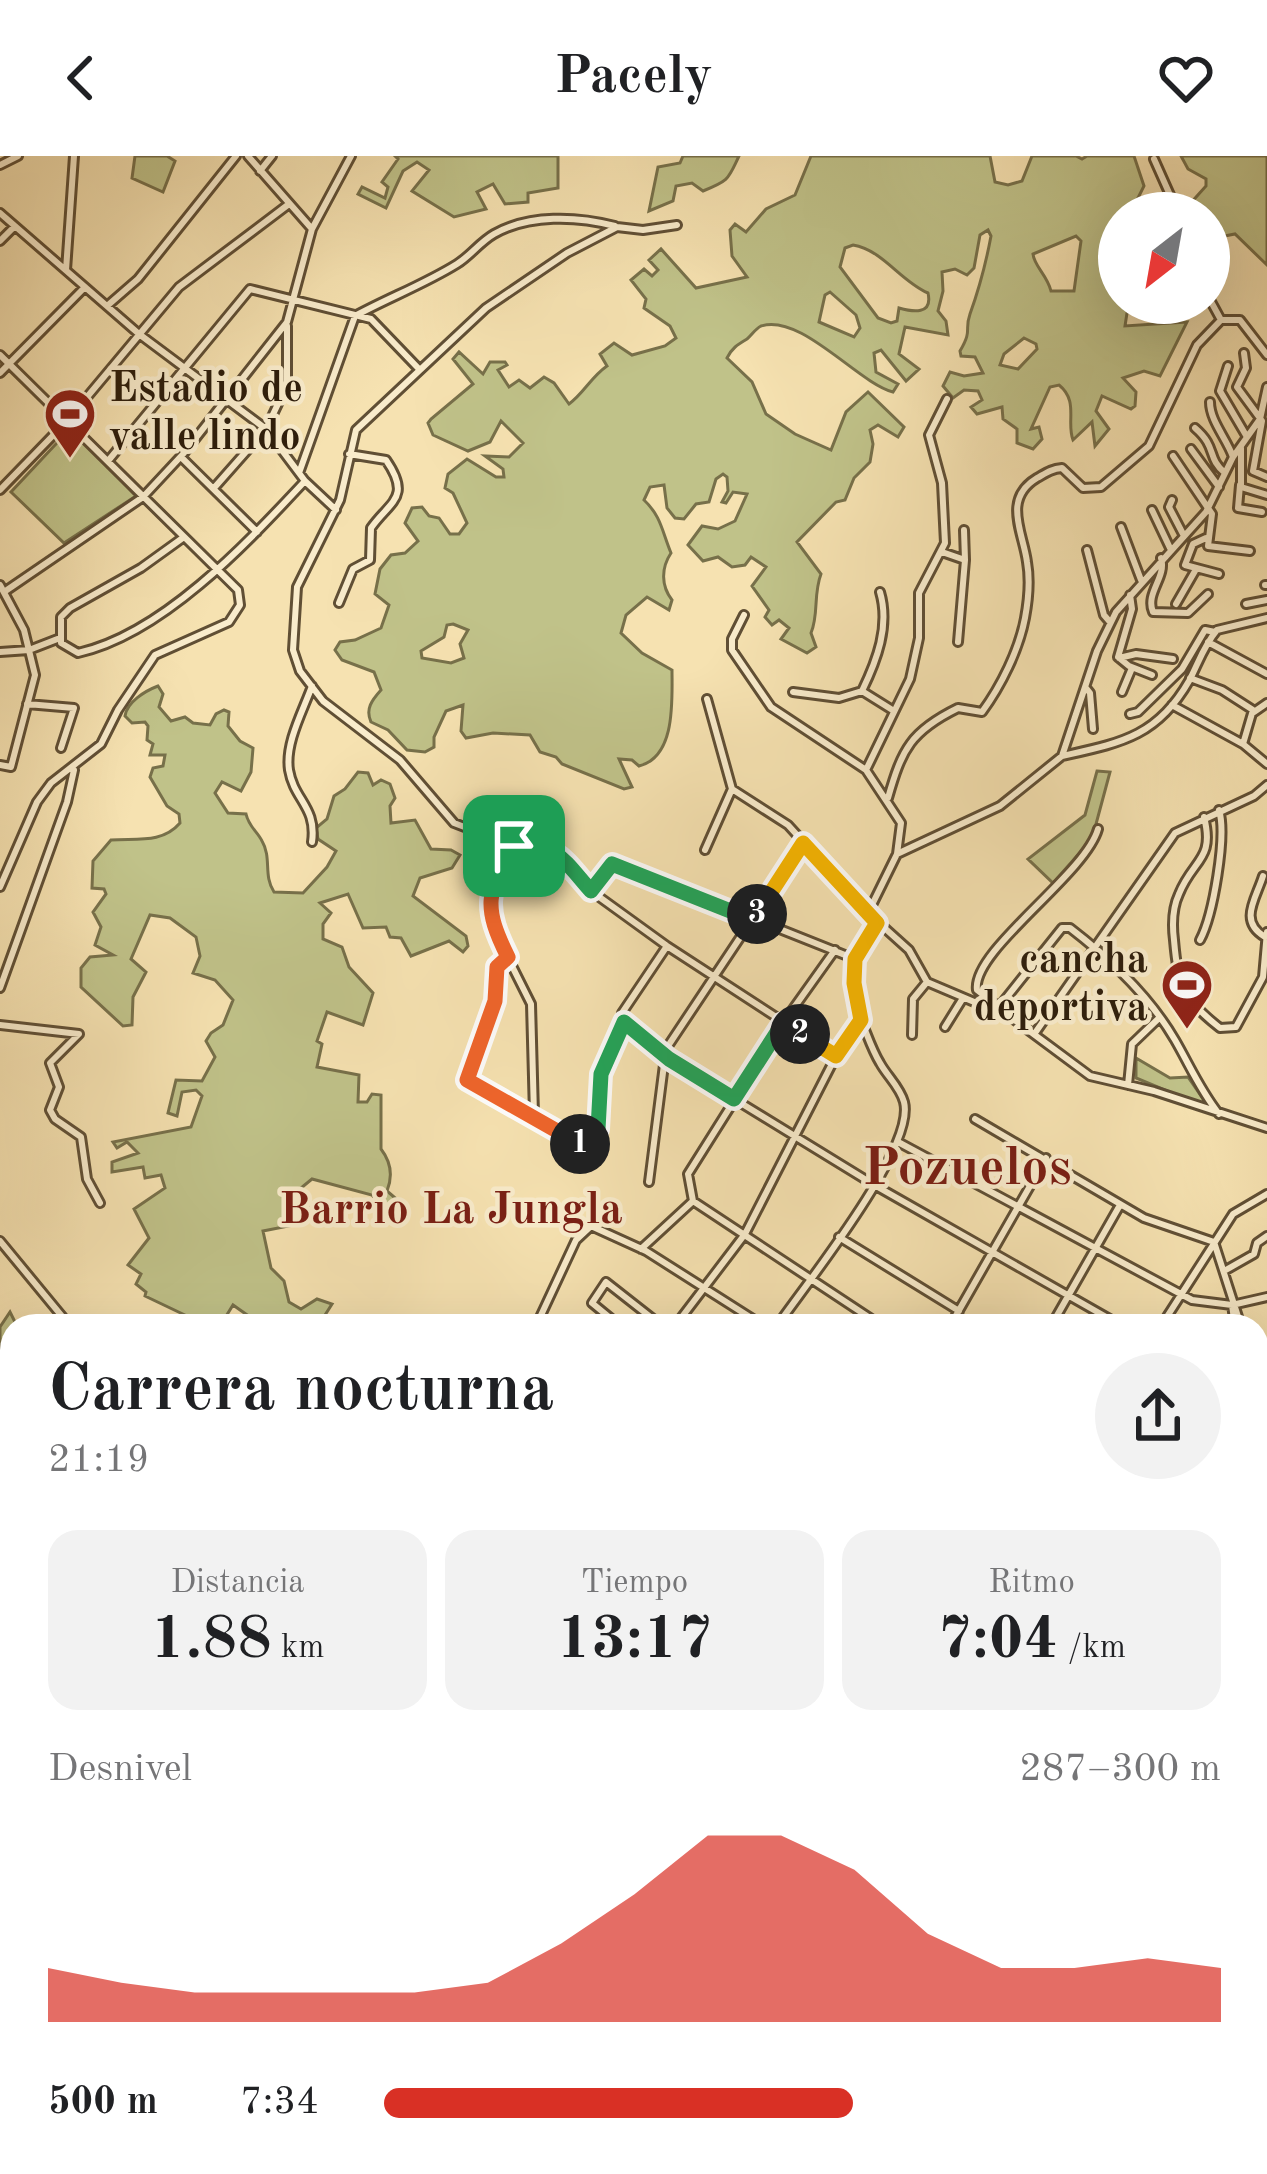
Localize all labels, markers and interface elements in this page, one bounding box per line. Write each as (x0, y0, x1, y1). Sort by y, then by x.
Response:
icon: back (48, 45, 114, 111)
icon: heart (1153, 45, 1219, 111)
text: Pacely (554, 51, 713, 105)
north arrow (1098, 192, 1230, 324)
map controls (1098, 192, 1230, 324)
place label: Estadio de valle lindo (109, 369, 303, 459)
sports icon: Estadio de valle lindo (42, 386, 98, 460)
pin (463, 795, 565, 897)
icon: arrive (481, 813, 547, 879)
pin: 3 (727, 884, 787, 944)
text: 3 (747, 897, 767, 930)
place label: cancha deportiva (974, 940, 1148, 1030)
sports icon: cancha deportiva (1159, 957, 1215, 1031)
pin: 2 (770, 1004, 830, 1064)
text: 2 (790, 1017, 810, 1050)
pin: 1 (550, 1114, 610, 1174)
text: 1 (570, 1127, 590, 1160)
district label: Pozuelos (862, 1143, 1072, 1197)
district label: Barrio La Jungla (279, 1189, 623, 1234)
button: share (1095, 1353, 1221, 1479)
text: Carrera nocturna (48, 1359, 554, 1425)
text: 21:19 (48, 1441, 149, 1480)
text: Distancia (170, 1567, 305, 1600)
text: Tiempo (581, 1567, 688, 1600)
text: Ritmo (988, 1567, 1075, 1600)
text: 1.88 (151, 1611, 272, 1671)
text: 13:17 (557, 1611, 713, 1671)
text: 7:04 (937, 1611, 1058, 1671)
text: km (272, 1632, 324, 1665)
text: /km (1058, 1632, 1126, 1665)
text: Desnivel (48, 1750, 192, 1789)
text: 287–300 m (1019, 1750, 1221, 1789)
text: 500 m (48, 2083, 158, 2122)
text: 7:34 (240, 2083, 319, 2122)

